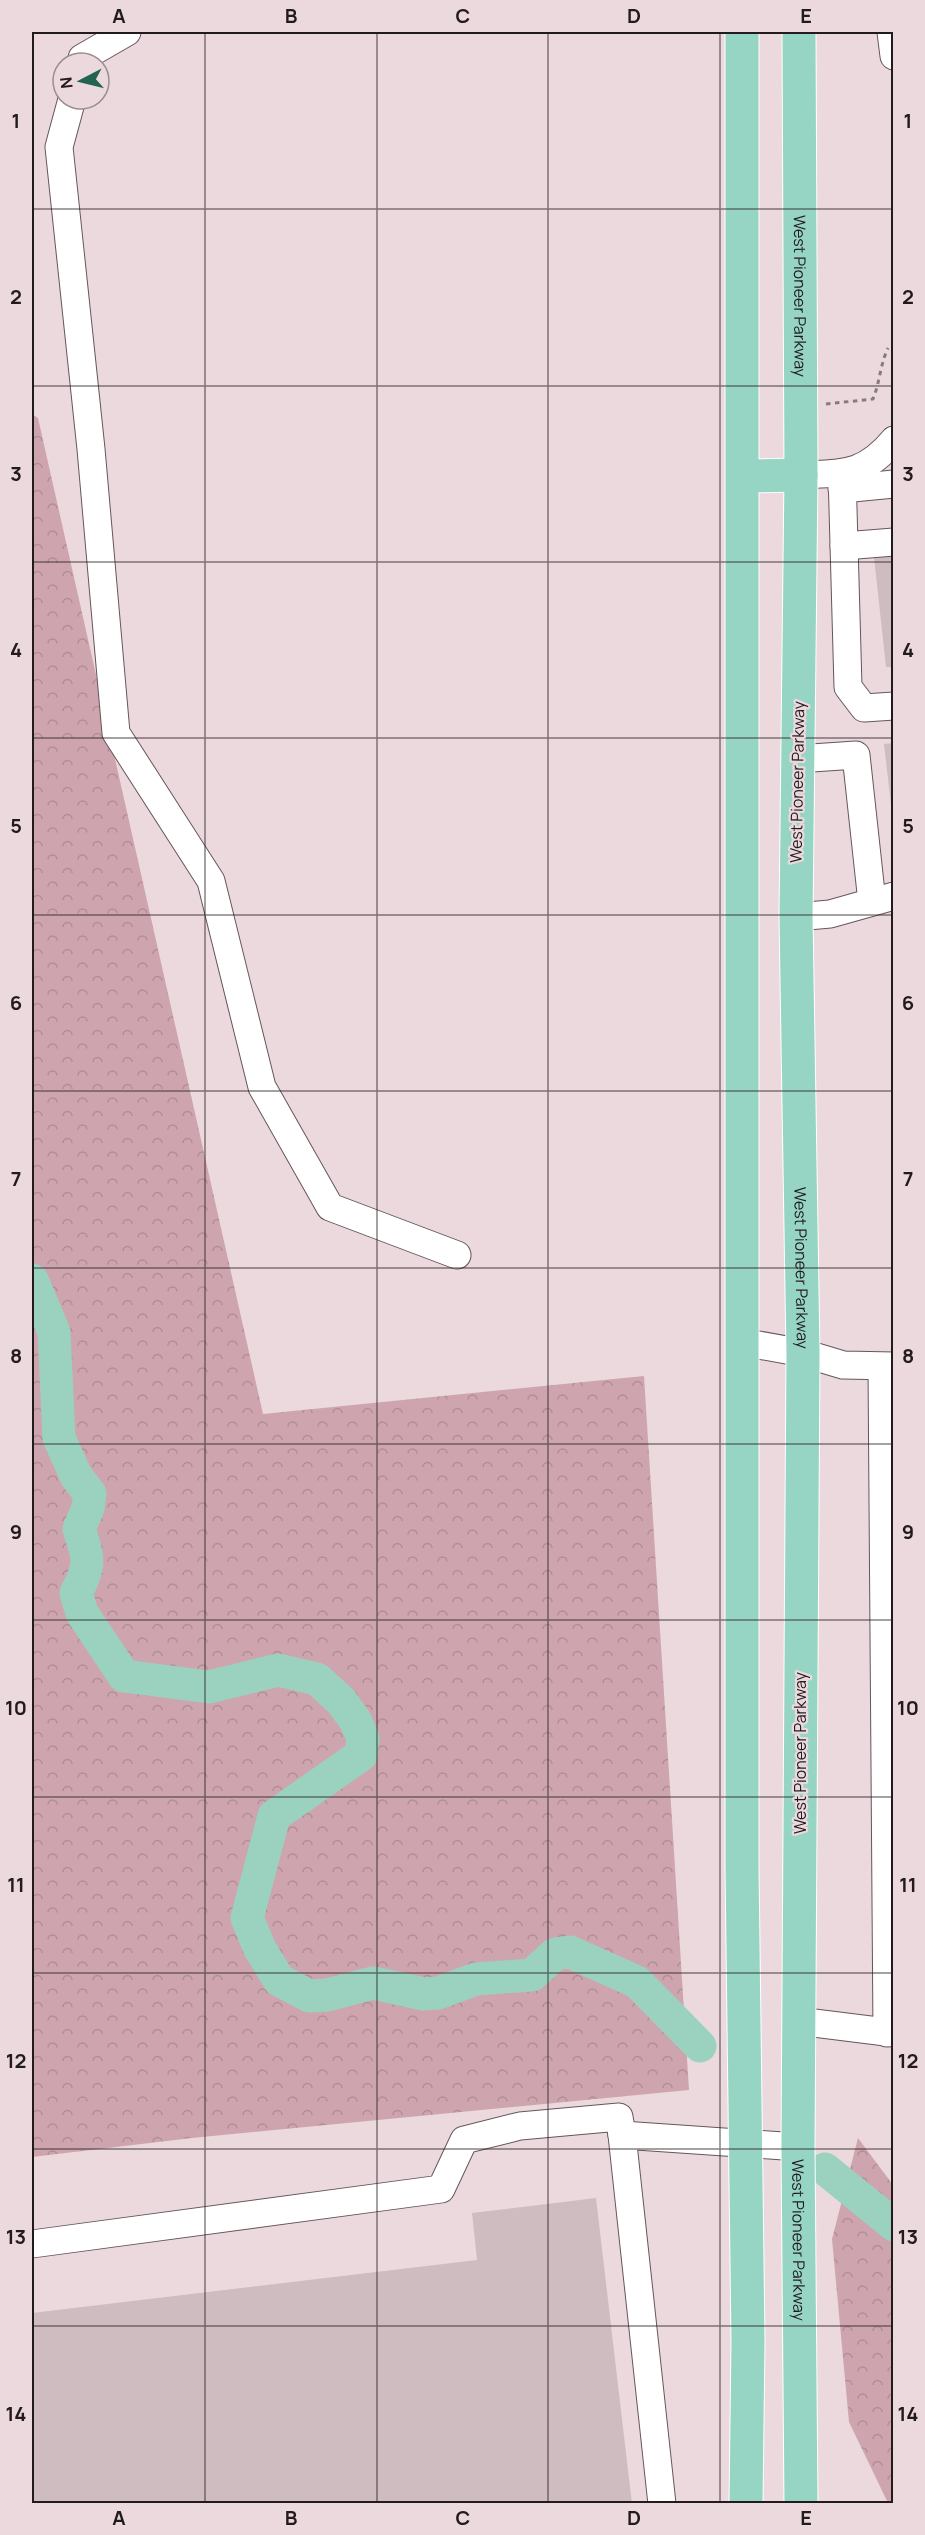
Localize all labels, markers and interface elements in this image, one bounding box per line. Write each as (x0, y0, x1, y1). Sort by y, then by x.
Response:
text: A (112, 2, 126, 29)
text: B (285, 2, 298, 29)
text: C (456, 2, 470, 29)
text: D (627, 2, 641, 29)
text: E (800, 2, 812, 29)
north arrow (51, 51, 111, 111)
text: N (54, 76, 78, 90)
text: 1 (12, 107, 20, 134)
text: 1 (904, 107, 912, 134)
street label: West Pioneer Parkway (789, 215, 812, 378)
text: 2 (10, 283, 22, 310)
text: 2 (902, 283, 914, 310)
text: 3 (10, 460, 22, 487)
text: 3 (902, 460, 914, 487)
text: 4 (10, 636, 22, 663)
text: 4 (902, 636, 914, 663)
street label: West Pioneer Parkway (785, 700, 809, 863)
text: 5 (10, 812, 22, 839)
text: 5 (902, 812, 914, 839)
text: 6 (10, 989, 22, 1016)
text: 6 (902, 989, 914, 1016)
text: 7 (11, 1165, 21, 1192)
text: 7 (903, 1165, 913, 1192)
street label: West Pioneer Parkway (789, 1187, 814, 1350)
text: 8 (10, 1342, 22, 1369)
text: 8 (902, 1342, 914, 1369)
text: 9 (10, 1518, 22, 1545)
text: 9 (902, 1518, 914, 1545)
street label: West Pioneer Parkway (789, 1672, 811, 1834)
text: 10 (5, 1694, 27, 1721)
text: 10 (897, 1694, 919, 1721)
text: 11 (7, 1871, 25, 1898)
text: 11 (899, 1871, 917, 1898)
text: 12 (6, 2047, 26, 2074)
text: 12 (898, 2047, 918, 2074)
street label: West Pioneer Parkway (787, 2159, 810, 2322)
text: 13 (6, 2223, 26, 2250)
text: 13 (898, 2223, 918, 2250)
text: 14 (6, 2400, 26, 2427)
text: 14 (898, 2400, 918, 2427)
text: A (112, 2504, 126, 2531)
text: B (285, 2504, 298, 2531)
text: C (456, 2504, 470, 2531)
text: D (627, 2504, 641, 2531)
text: E (800, 2504, 812, 2531)

